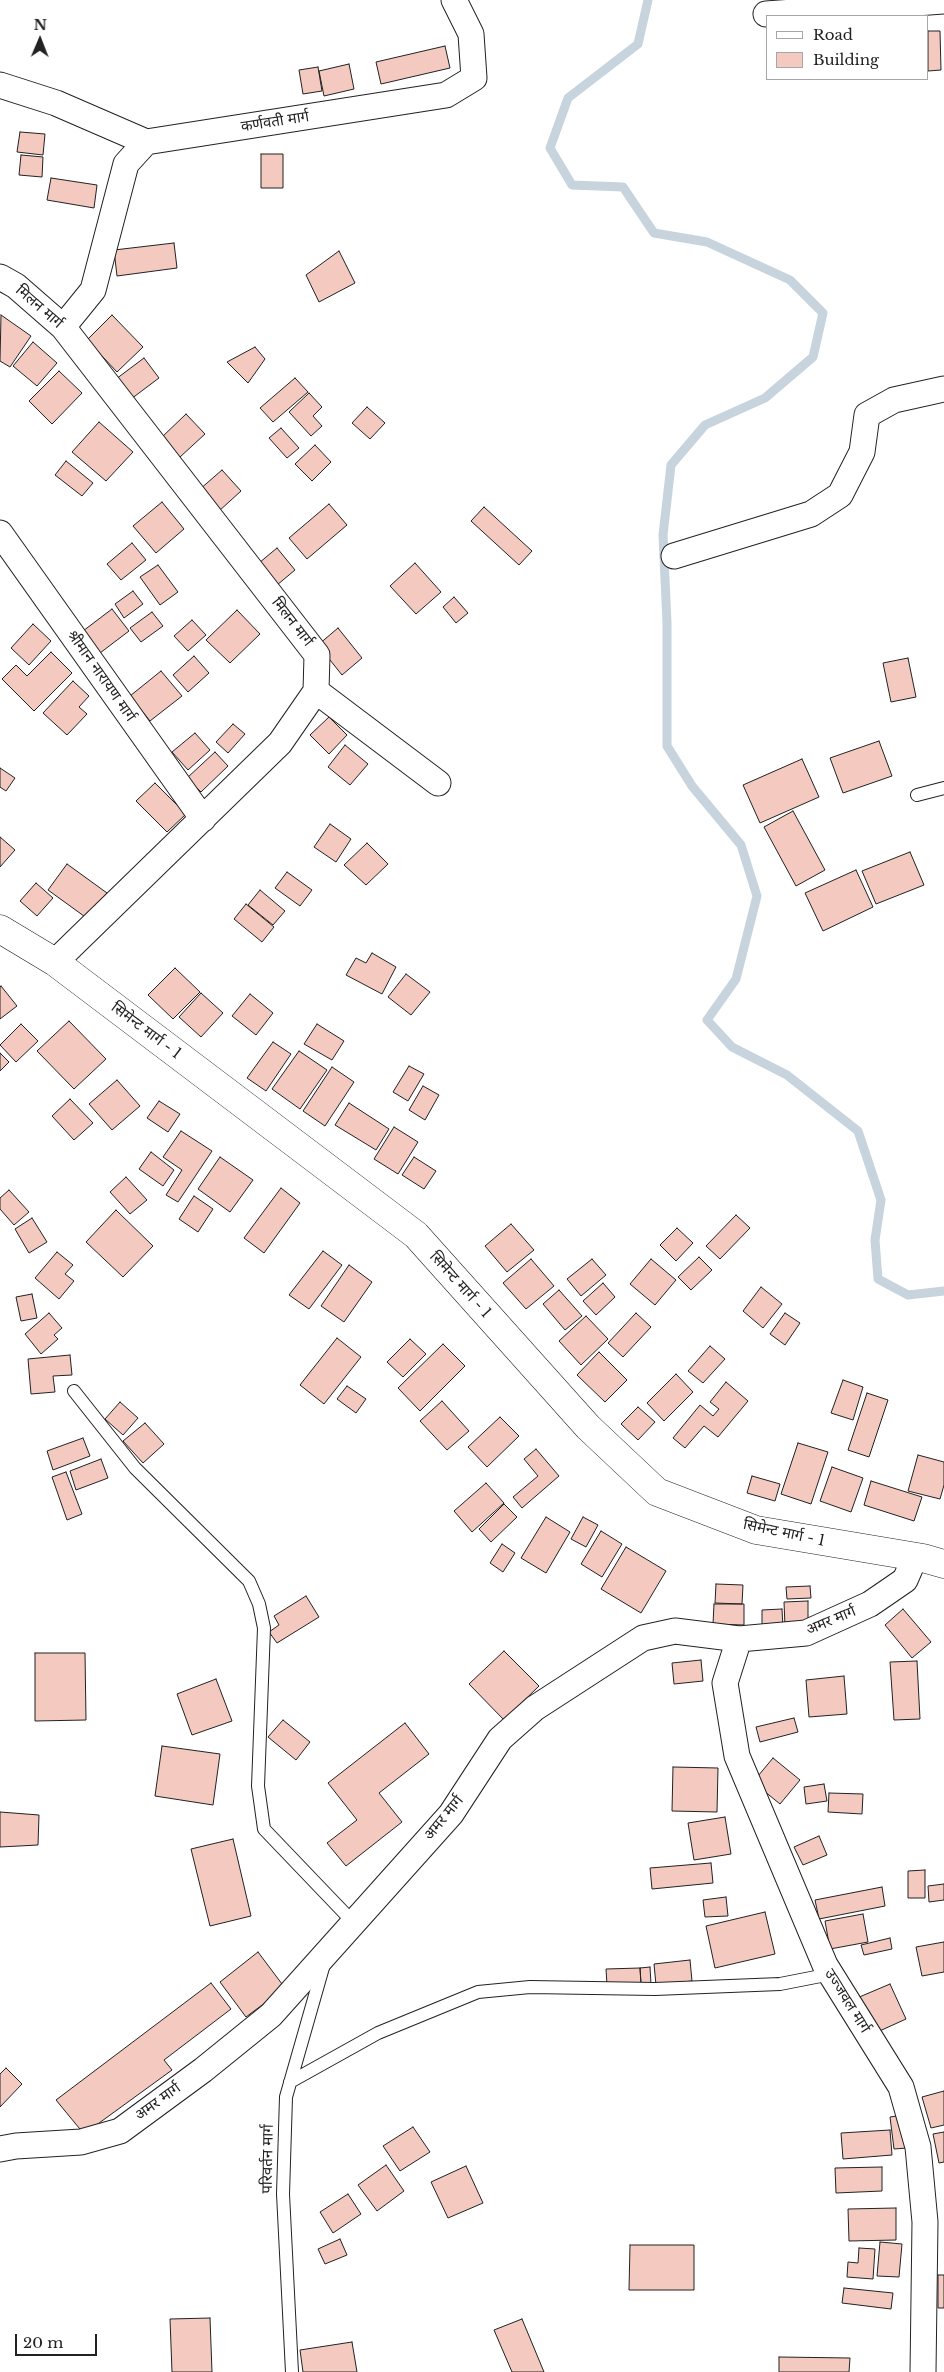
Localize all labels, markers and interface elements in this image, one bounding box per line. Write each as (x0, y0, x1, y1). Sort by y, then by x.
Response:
north arrow (15, 15, 65, 65)
legend (766, 15, 929, 80)
text: N (34, 16, 47, 34)
text: Road (813, 25, 853, 44)
text: Building (813, 50, 879, 69)
street label: कर्णवती मार्ग (240, 108, 310, 136)
street label: मिलन मार्ग (12, 282, 66, 332)
street label: मिलन मार्ग (267, 594, 317, 650)
street label: श्रीमान नारायण मार्ग (63, 627, 139, 725)
street label: सिमेन्ट मार्ग - 1 (107, 999, 185, 1063)
street label: सिमेन्ट मार्ग - 1 (426, 1248, 494, 1322)
street label: सिमेन्ट मार्ग - 1 (741, 1516, 827, 1550)
street label: अमर मार्ग (803, 1603, 859, 1639)
street label: अमर मार्ग (421, 1792, 467, 1844)
street label: उज्जवल मार्ग (820, 1966, 874, 2036)
street label: अमर मार्ग (132, 2079, 184, 2125)
street label: परिवर्तन मार्ग (258, 2124, 278, 2194)
scale bar (18, 2324, 100, 2356)
text: 20 m (23, 2333, 63, 2352)

